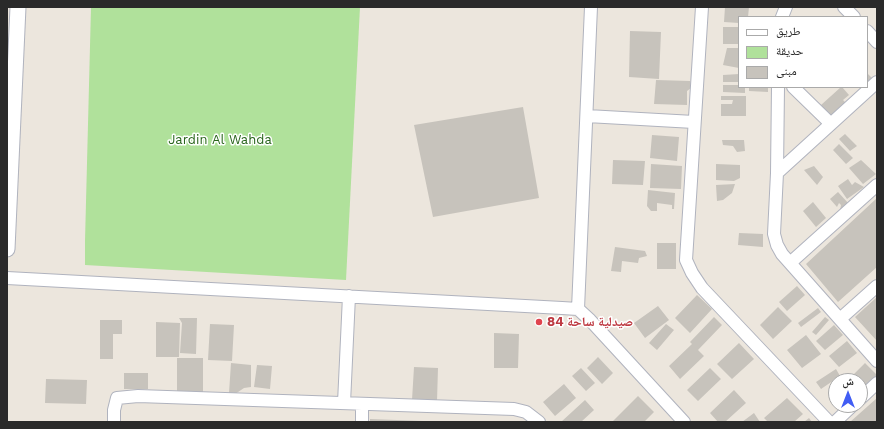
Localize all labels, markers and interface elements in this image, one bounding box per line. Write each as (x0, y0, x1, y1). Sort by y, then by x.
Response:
legend (738, 16, 868, 88)
text: طريق (776, 24, 801, 38)
text: حديقة (776, 44, 804, 58)
text: مبنى (776, 64, 797, 78)
park label: Jardin Al Wahda (168, 132, 272, 148)
place label: صيدلية ساحة 84 (547, 314, 633, 330)
marker: صيدلية ساحة 84 (534, 317, 544, 327)
north arrow (828, 373, 868, 413)
text: ش (842, 375, 854, 388)

